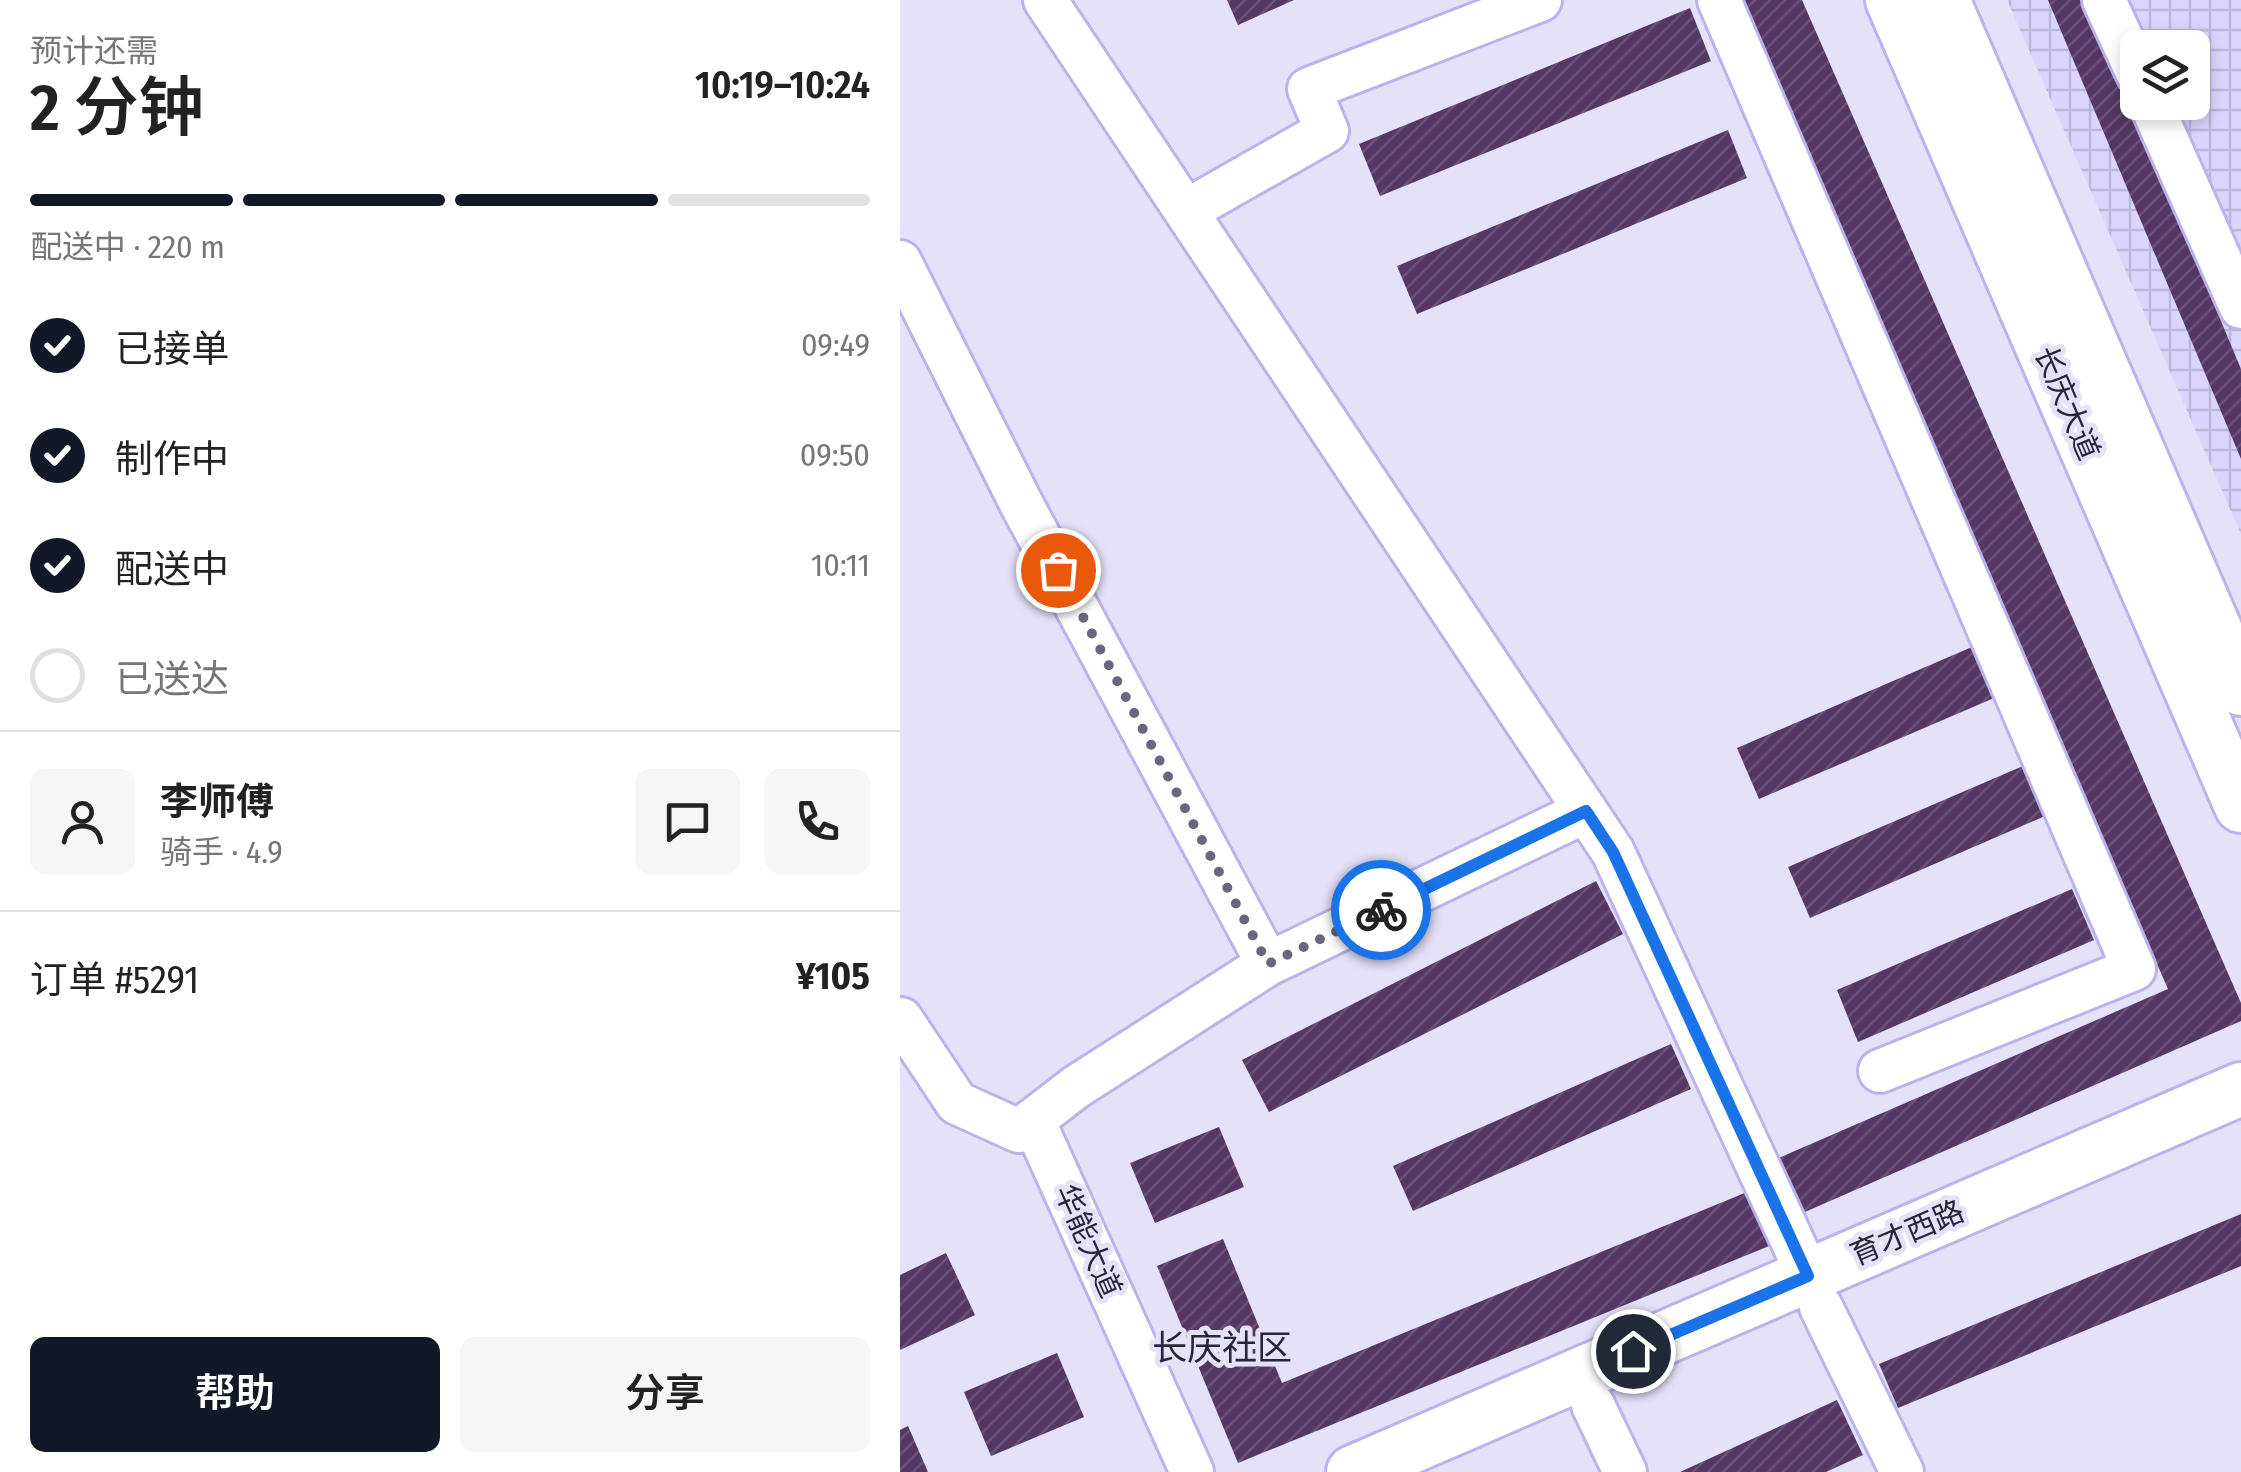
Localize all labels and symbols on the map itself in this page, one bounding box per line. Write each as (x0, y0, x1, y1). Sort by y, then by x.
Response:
street label: 长庆大道 (2027, 341, 2107, 465)
pin (1016, 528, 1101, 613)
courier (1331, 860, 1431, 960)
street label: 华能大道 (1047, 1179, 1129, 1303)
street label: 育才西路 (1845, 1193, 1969, 1273)
pin (1591, 1309, 1676, 1394)
district label: 长庆社区 (1152, 1327, 1292, 1369)

